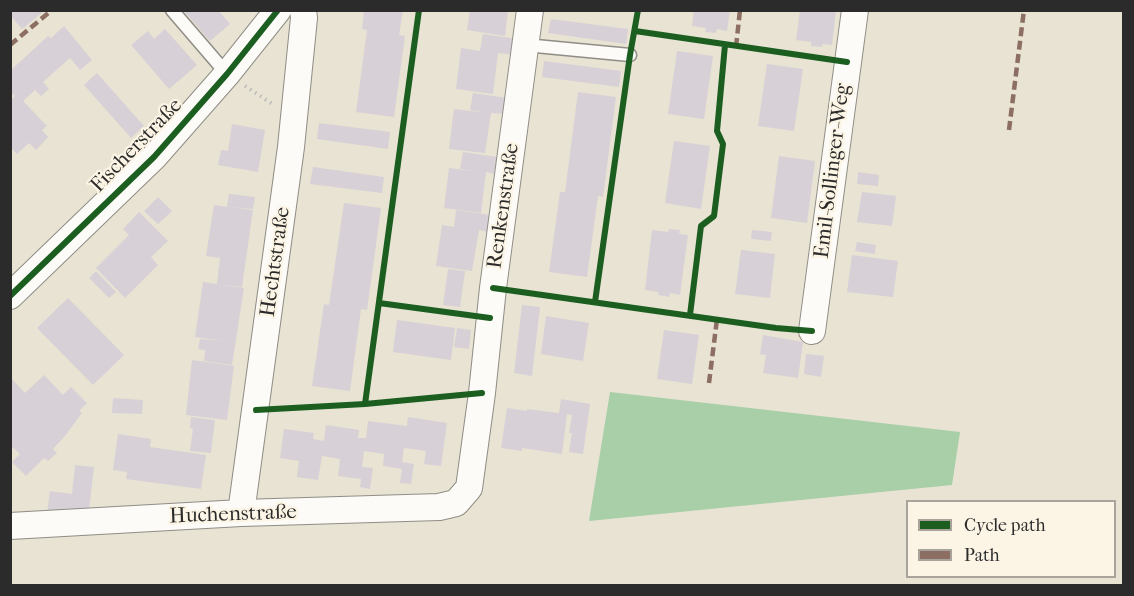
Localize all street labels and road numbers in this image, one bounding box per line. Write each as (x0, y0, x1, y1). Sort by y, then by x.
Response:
street label: Emil-Sollinger-Weg (810, 82, 856, 260)
street label: Fischerstraße (86, 94, 188, 198)
street label: Renkenstraße (483, 142, 525, 270)
street label: Hechtstraße (256, 205, 296, 319)
street label: Huchenstraße (169, 500, 297, 530)

